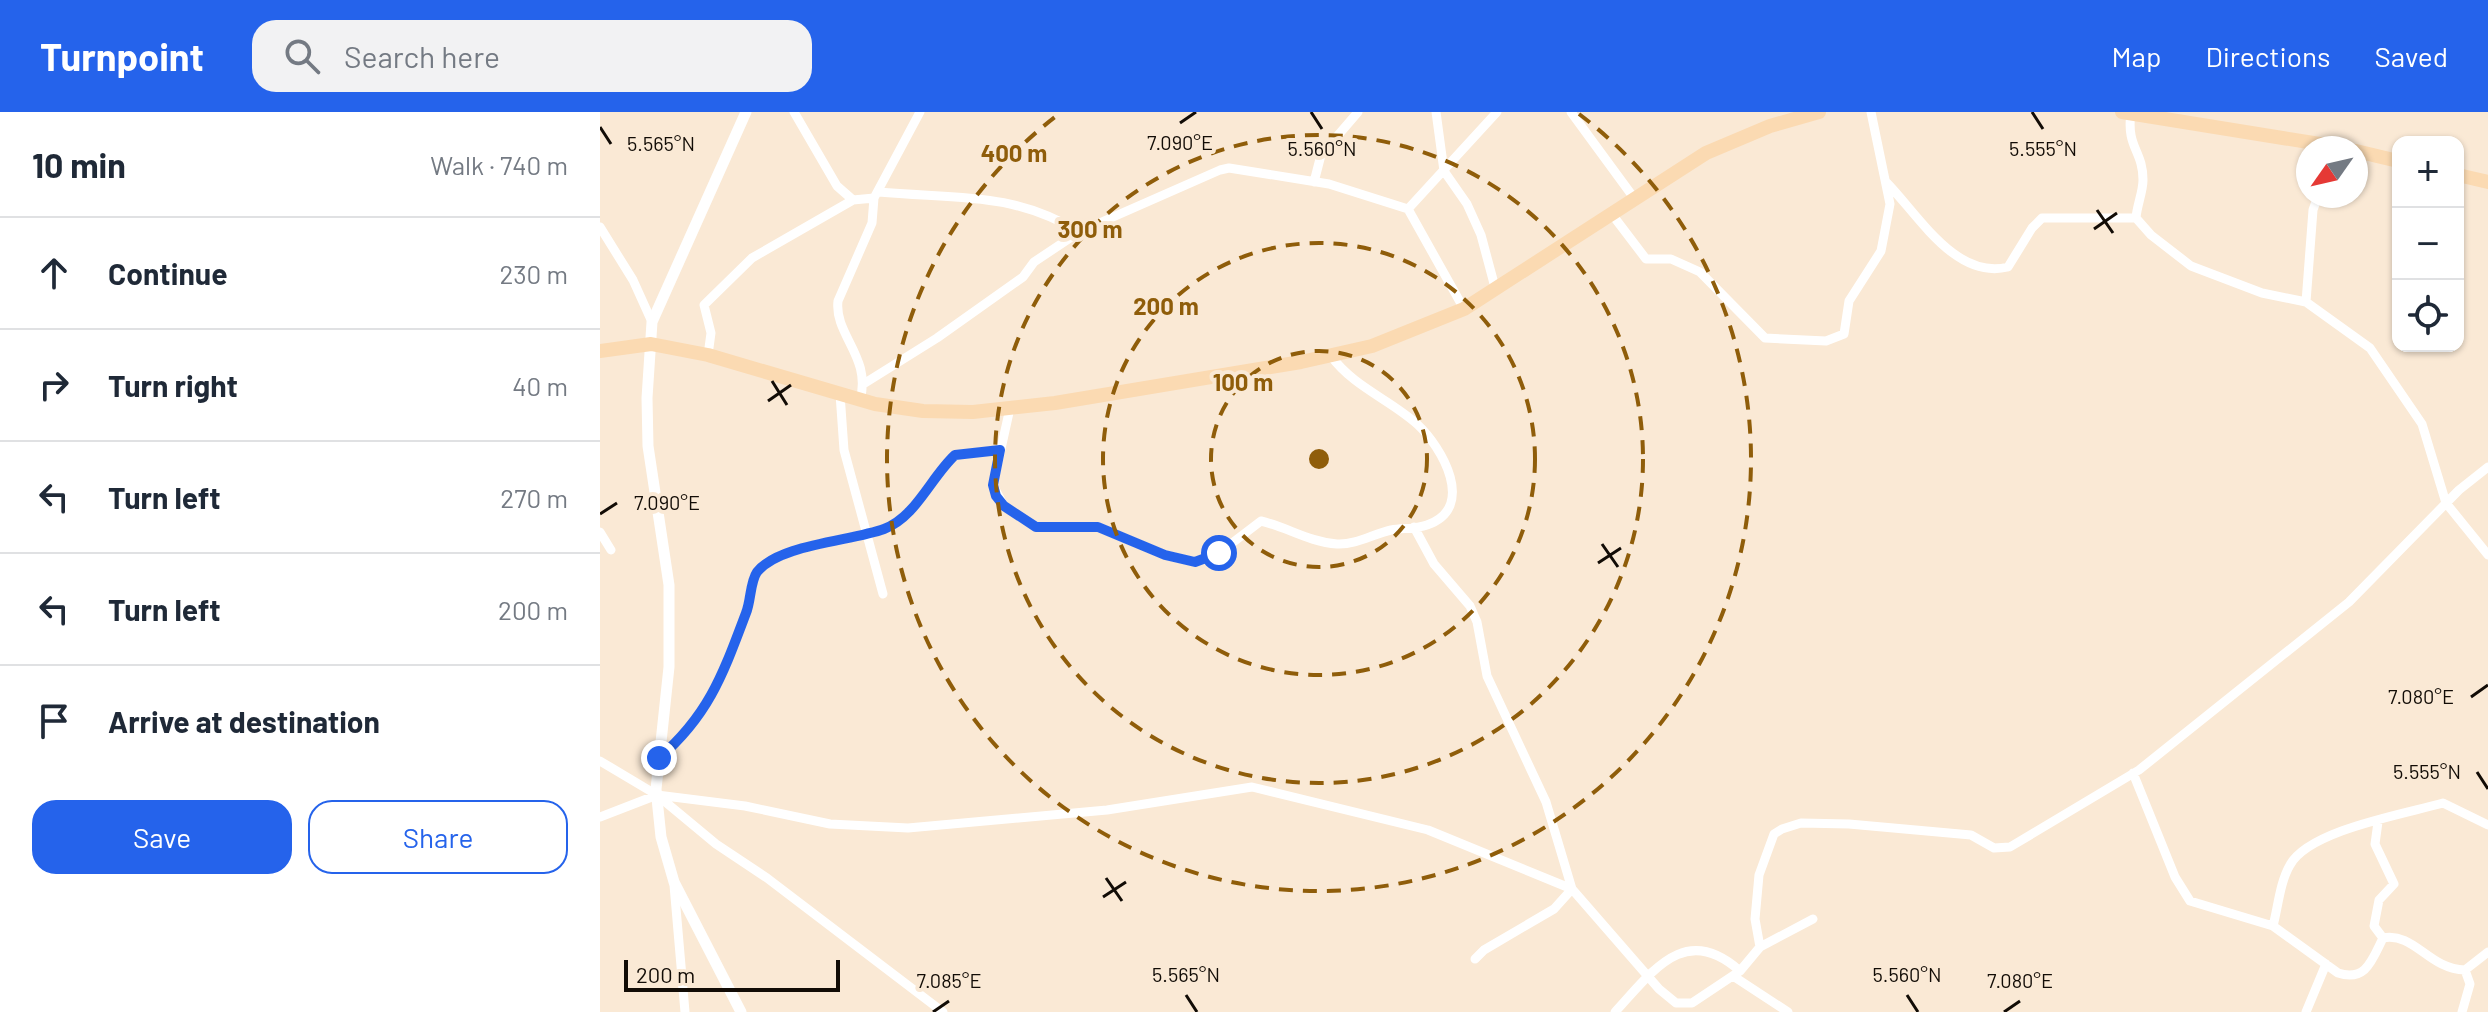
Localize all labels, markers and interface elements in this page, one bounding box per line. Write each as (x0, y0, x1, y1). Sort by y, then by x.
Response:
search box (252, 20, 812, 92)
text: Turnpoint (40, 33, 204, 79)
icon: search (280, 34, 324, 78)
text: Search here (344, 38, 500, 74)
text: Map (2112, 39, 2161, 73)
text: Directions (2205, 39, 2331, 73)
text: Saved (2375, 39, 2448, 73)
text: 7.090°E (1147, 130, 1213, 154)
text: 5.565°N (627, 131, 695, 155)
text: 5.560°N (1288, 136, 1356, 160)
text: 5.555°N (2009, 136, 2077, 160)
north arrow (2296, 136, 2368, 208)
map controls (2392, 136, 2464, 352)
button: + (2392, 136, 2464, 208)
text: 400 m (981, 138, 1047, 167)
text: 10 min (32, 144, 126, 185)
text: Walk · 740 m (430, 149, 568, 180)
button: − (2392, 208, 2464, 280)
text: 300 m (1057, 214, 1123, 243)
icon: ahead (32, 251, 76, 295)
text: Continue (108, 255, 228, 291)
text: 230 m (499, 258, 568, 289)
button: locate (2392, 280, 2464, 352)
text: 200 m (1133, 291, 1199, 320)
icon: right (32, 363, 76, 407)
text: Turn right (108, 367, 238, 403)
text: 100 m (1213, 367, 1273, 396)
text: 40 m (512, 370, 568, 401)
centre of rings (1305, 445, 1333, 473)
icon: left (32, 475, 76, 519)
text: Turn left (108, 479, 221, 515)
text: 270 m (500, 482, 568, 513)
text: 7.090°E (634, 490, 700, 514)
route start (1201, 535, 1237, 571)
icon: left (32, 587, 76, 631)
text: Turn left (108, 591, 221, 627)
text: 200 m (498, 594, 568, 625)
text: 7.080°E (2388, 684, 2454, 708)
icon: arrive (32, 699, 76, 743)
text: Arrive at destination (108, 703, 380, 739)
route end (641, 740, 677, 776)
text: 5.555°N (2393, 759, 2461, 783)
button: Save (32, 800, 292, 874)
button: Share (308, 800, 568, 874)
scale bar (624, 956, 840, 992)
text: 200 m (636, 961, 695, 987)
text: 5.565°N (1152, 962, 1220, 986)
text: 5.560°N (1873, 962, 1941, 986)
text: 7.085°E (916, 968, 982, 992)
text: 7.080°E (1987, 968, 2053, 992)

